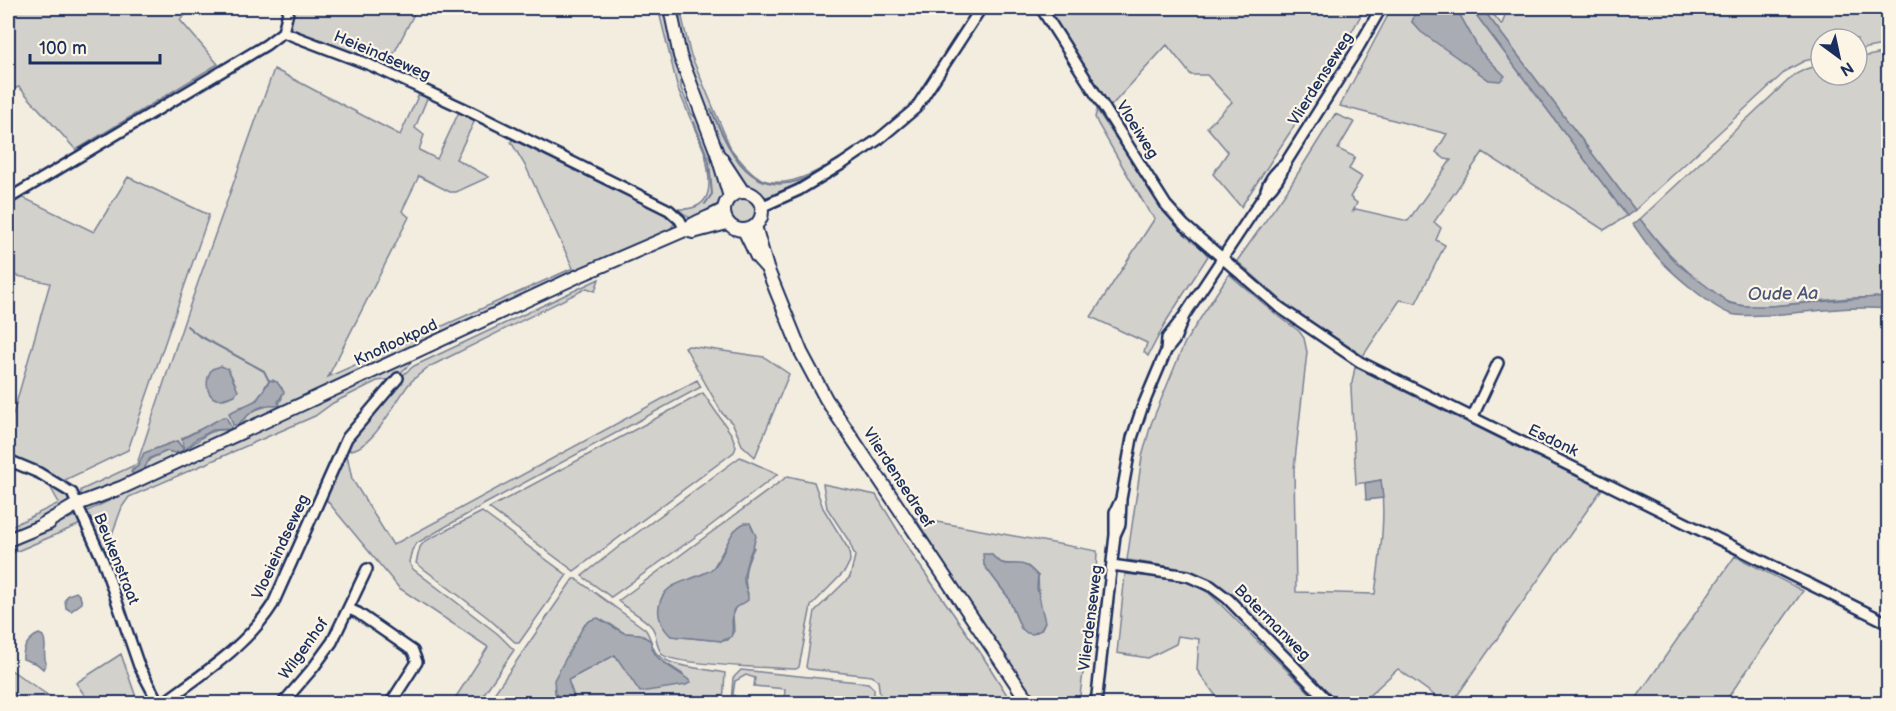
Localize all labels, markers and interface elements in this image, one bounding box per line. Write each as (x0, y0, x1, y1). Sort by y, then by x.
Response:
scale bar (30, 27, 160, 65)
street label: Heieindseweg (331, 27, 433, 85)
north arrow (1809, 27, 1869, 87)
street label: Vlierdenseweg (1285, 29, 1357, 129)
text: 100 m (39, 38, 87, 59)
text: N (1836, 57, 1857, 80)
street label: Vloeiweg (1112, 97, 1162, 163)
water label: Oude Aa (1747, 283, 1819, 305)
street label: Knoflookpad (351, 315, 441, 371)
street label: Esdonk (1525, 421, 1581, 461)
street label: Vlierdensedreef (859, 424, 938, 532)
street label: Vloeieindseweg (248, 491, 314, 603)
street label: Beukenstraat (89, 511, 143, 607)
street label: Vlierdenseweg (1075, 564, 1107, 672)
street label: Botermanweg (1230, 581, 1314, 665)
street label: Wilgenhof (275, 614, 333, 684)

